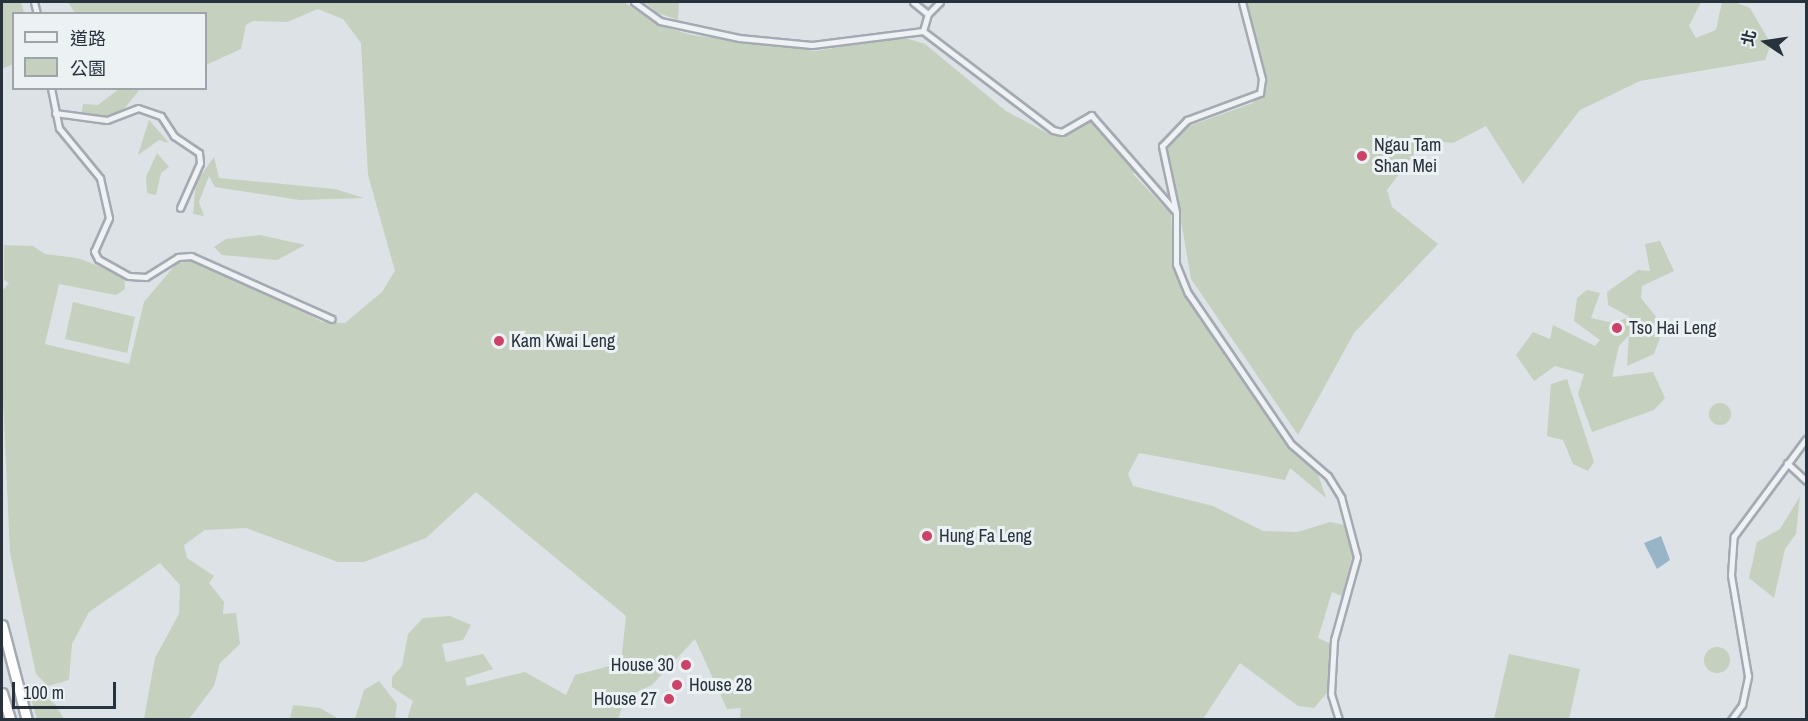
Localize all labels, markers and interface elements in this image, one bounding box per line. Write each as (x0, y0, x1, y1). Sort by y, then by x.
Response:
legend (12, 12, 207, 90)
north arrow (1736, 12, 1796, 72)
text: 道路 (70, 26, 106, 51)
text: 北 (1736, 28, 1761, 48)
text: 公園 (70, 56, 106, 81)
place label: Ngau Tam Shan Mei (1374, 135, 1442, 178)
marker: Ngau Tam Shan Mei (1355, 149, 1369, 163)
place label: Tso Hai Leng (1629, 317, 1716, 339)
marker: Tso Hai Leng (1610, 321, 1624, 335)
place label: Kam Kwai Leng (511, 330, 615, 352)
marker: Kam Kwai Leng (492, 334, 506, 348)
place label: Hung Fa Leng (939, 525, 1032, 547)
marker: Hung Fa Leng (920, 529, 934, 543)
place label: House 30 (611, 654, 674, 676)
marker: House 30 (679, 658, 693, 672)
scale bar (15, 670, 118, 708)
place label: House 28 (689, 674, 752, 696)
marker: House 28 (670, 678, 684, 692)
text: 100 m (23, 680, 64, 705)
place label: House 27 (594, 688, 657, 710)
marker: House 27 (662, 692, 676, 706)

